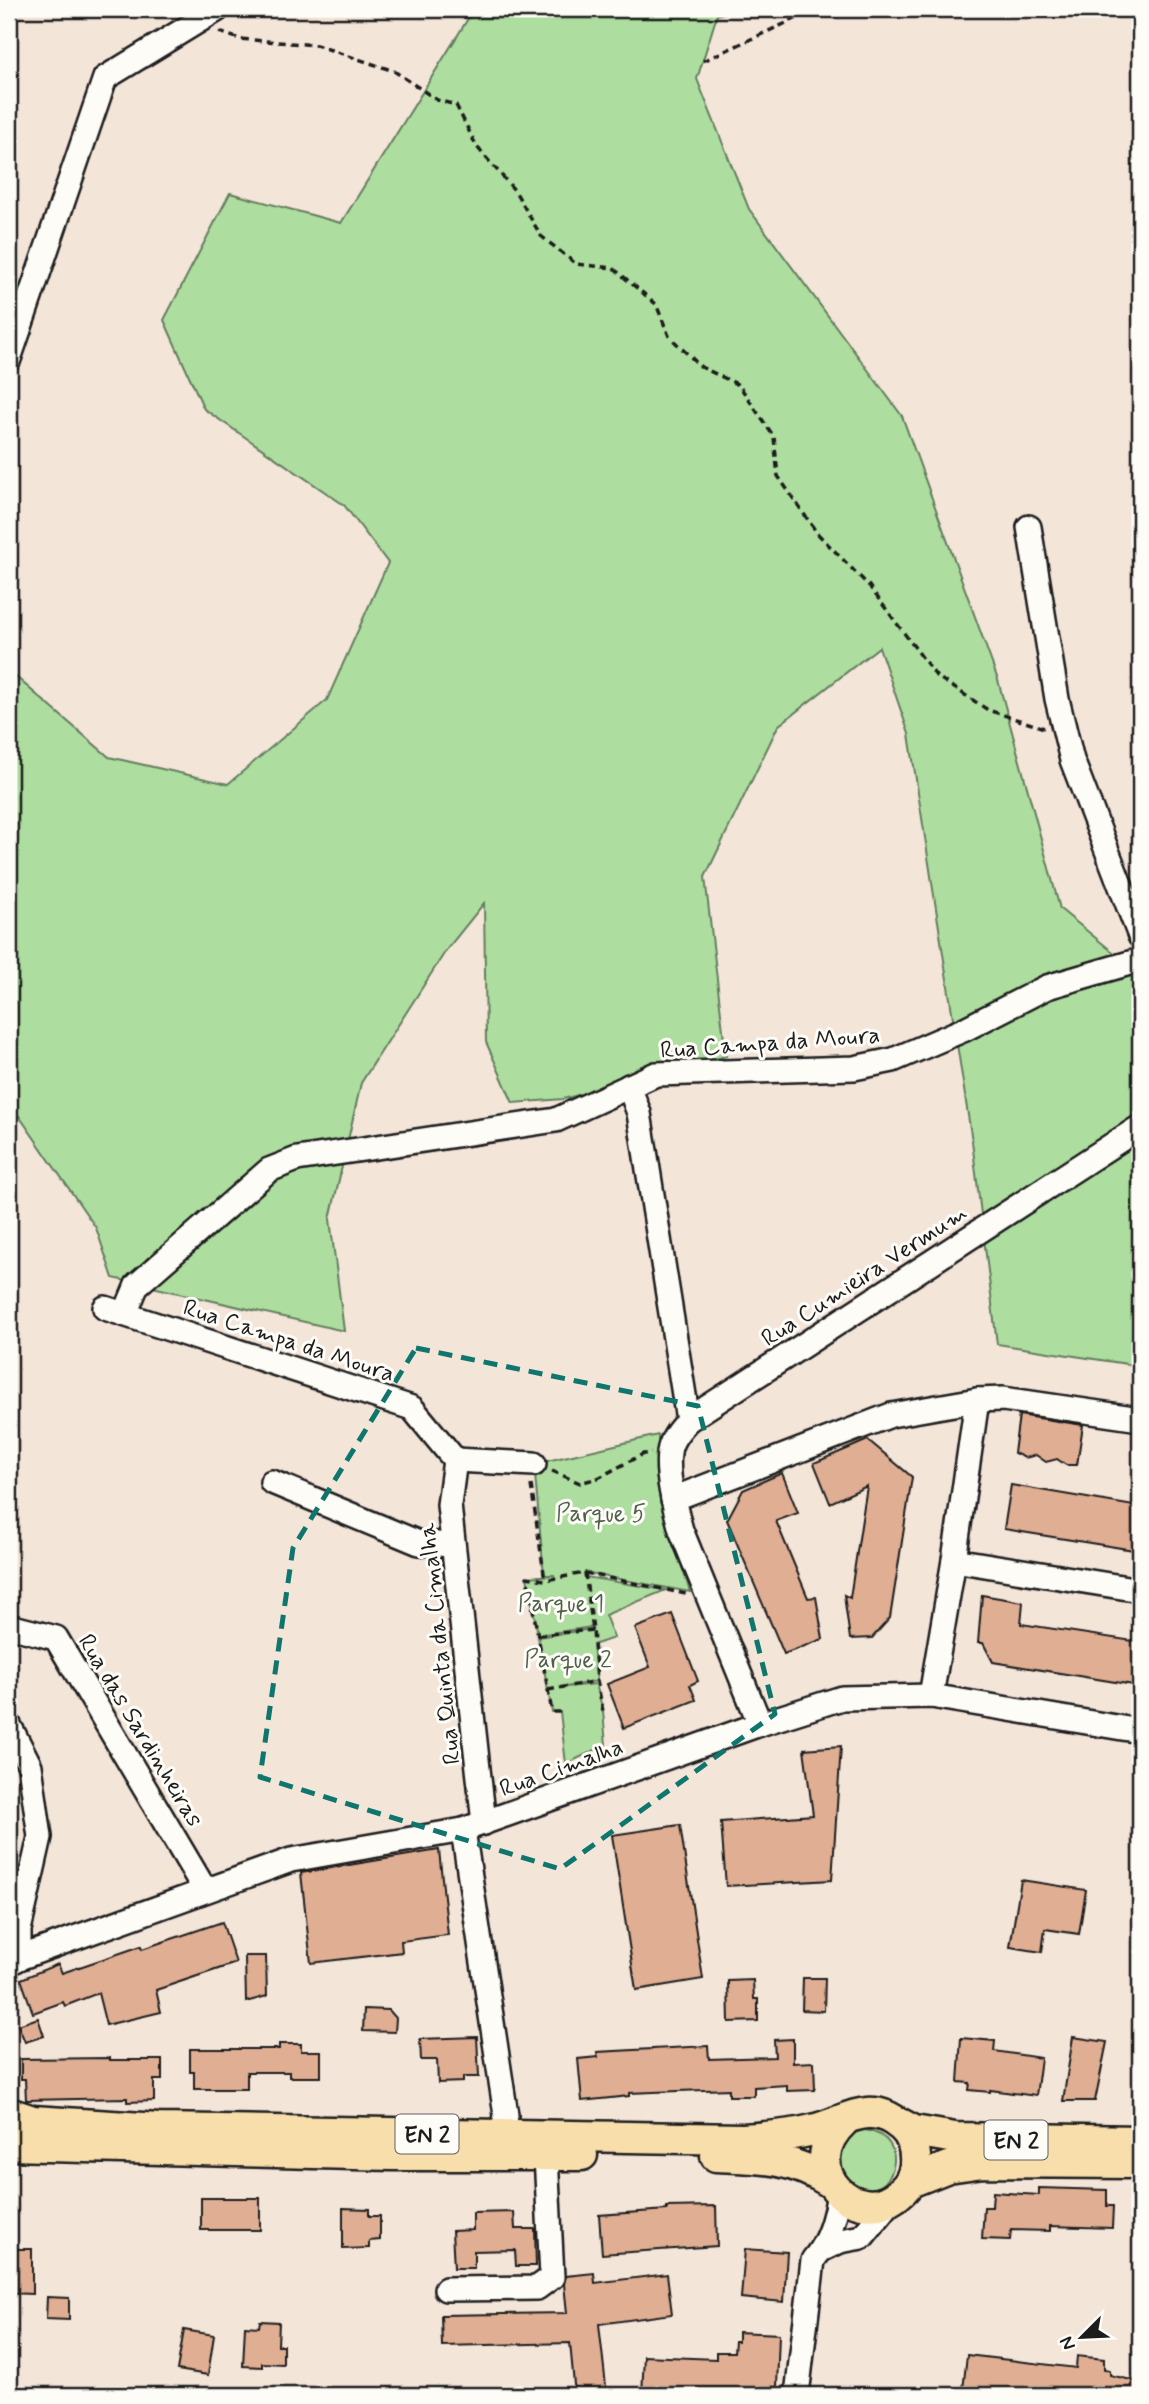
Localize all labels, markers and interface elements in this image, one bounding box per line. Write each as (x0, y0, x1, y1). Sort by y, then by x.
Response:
street label: Rua Campa da Moura (659, 1020, 881, 1067)
street label: Rua Cumieira Vermum (756, 1198, 974, 1355)
street label: Rua Campa da Moura (179, 1293, 398, 1390)
park label: Parque 5 (556, 1499, 646, 1530)
street label: Rua Quinta da Cimalha (412, 1521, 469, 1766)
park label: Parque 1 (518, 1589, 604, 1620)
street label: Rua das Sardinheiras (70, 1629, 210, 1833)
park label: Parque 2 (524, 1645, 612, 1676)
street label: Rua Cimalha (495, 1732, 628, 1805)
road number: EN 2 (396, 2114, 458, 2154)
road number: EN 2 (984, 2120, 1048, 2160)
north arrow (1048, 2302, 1118, 2372)
text: N (1054, 2332, 1082, 2354)

